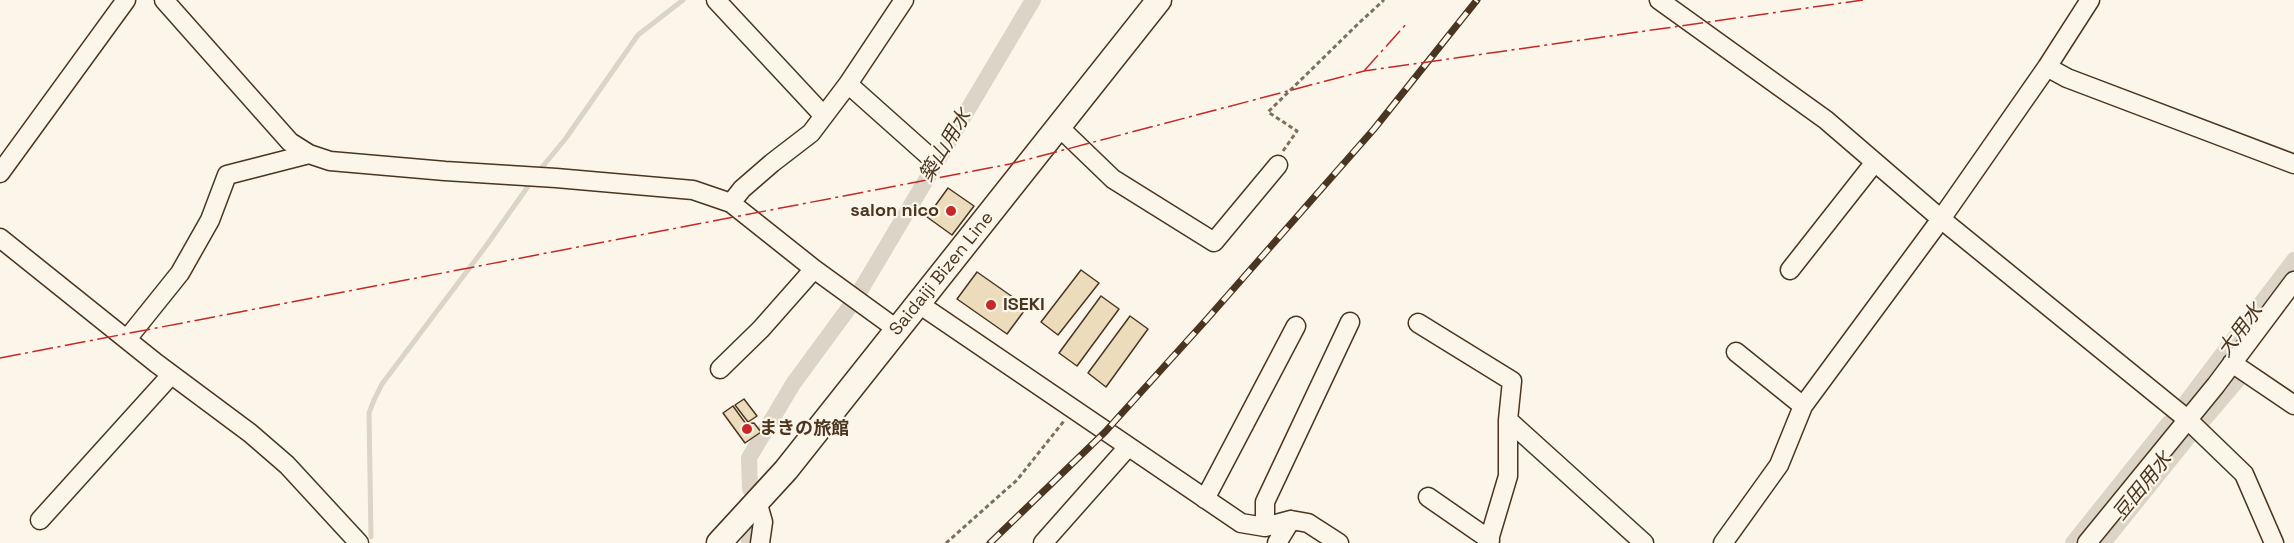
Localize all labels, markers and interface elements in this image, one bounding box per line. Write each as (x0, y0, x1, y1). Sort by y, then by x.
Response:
water label: 築山用水 (915, 106, 977, 186)
place label: salon nico (850, 200, 939, 222)
marker: salon nico (944, 204, 958, 218)
street label: Saidaiji Bizen Line (885, 208, 999, 340)
place label: ISEKI (1003, 294, 1045, 316)
marker: ISEKI (984, 298, 998, 312)
water label: 大用水 (2213, 300, 2269, 362)
place label: まきの旅館 (759, 418, 849, 440)
marker: まきの旅館 (740, 422, 754, 436)
water label: 豆田用水 (2109, 448, 2177, 526)

